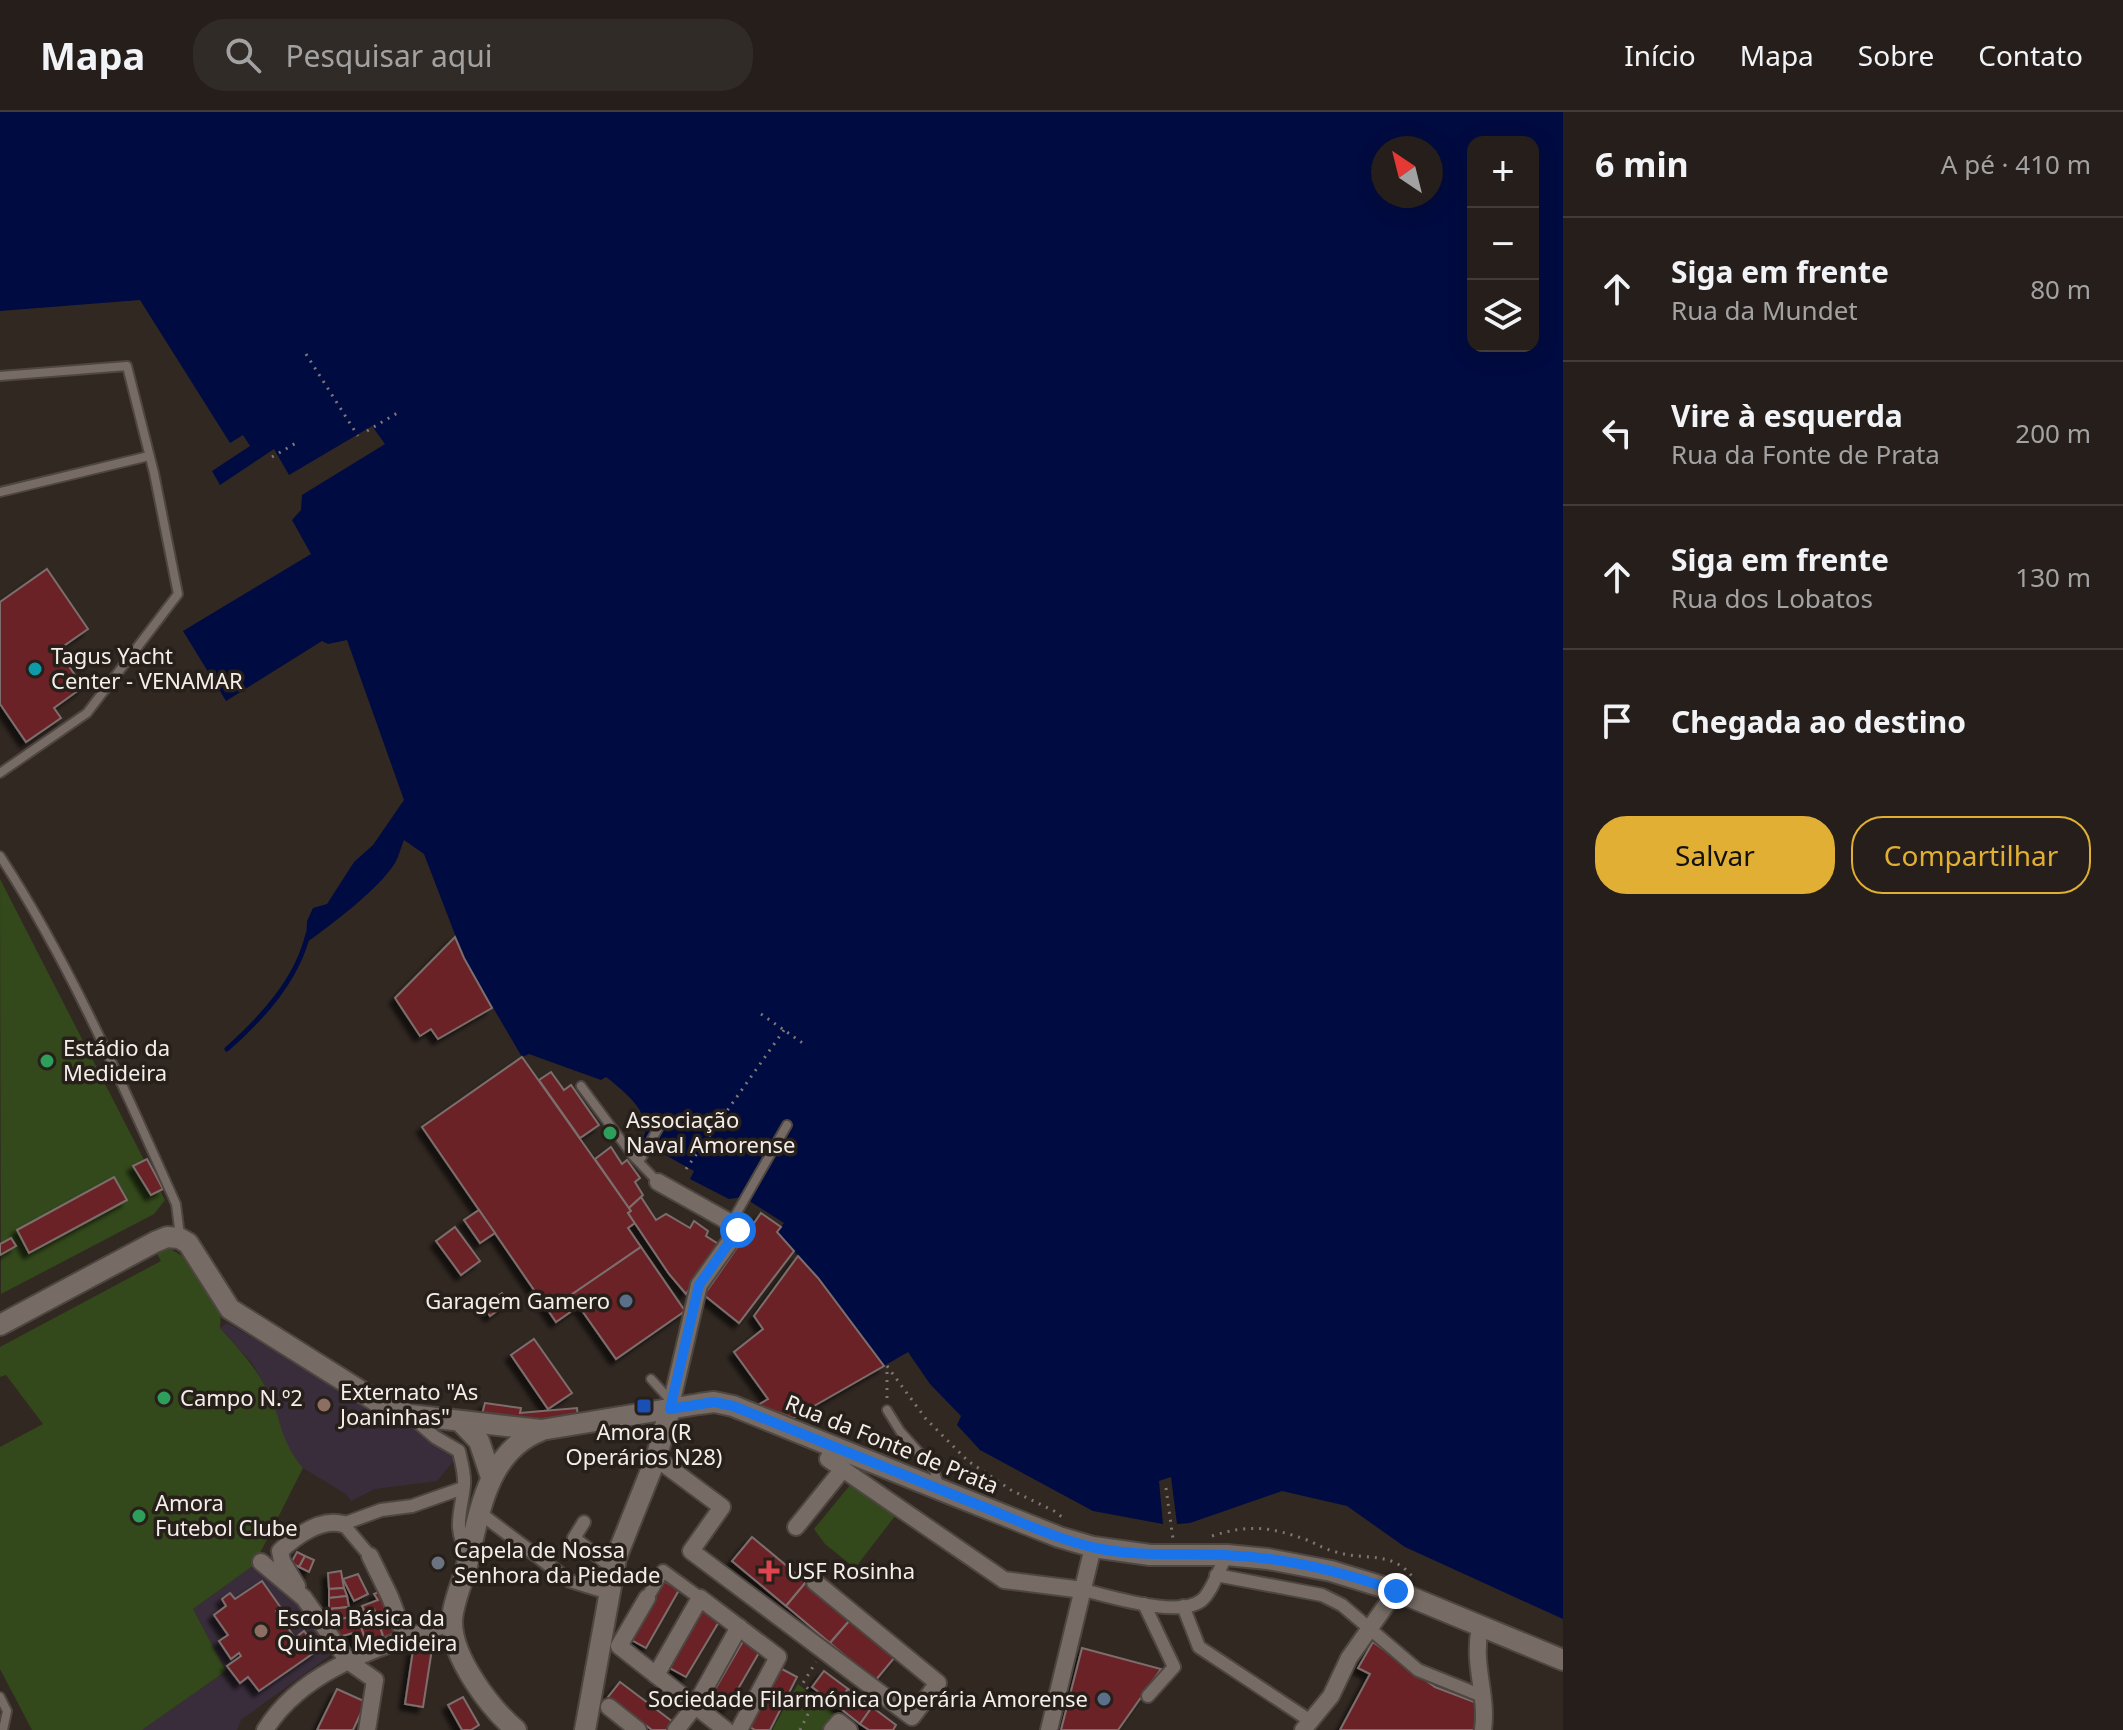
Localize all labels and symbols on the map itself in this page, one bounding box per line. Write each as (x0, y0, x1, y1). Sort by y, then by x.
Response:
north arrow (1371, 136, 1443, 208)
place label: Tagus Yacht Center - VENAMAR (51, 640, 243, 695)
marker: Tagus Yacht Center - VENAMAR (26, 660, 44, 678)
place label: Estádio da Medideira (63, 1032, 170, 1087)
marker: Estádio da Medideira (38, 1052, 56, 1070)
place label: Associação Naval Amorense (626, 1104, 796, 1159)
marker: Associação Naval Amorense (601, 1124, 619, 1142)
route start (720, 1212, 756, 1248)
place label: Garagem Gamero (425, 1285, 610, 1315)
marker: Garagem Gamero (617, 1292, 635, 1310)
place label: Externato "As Joaninhas" (338, 1376, 478, 1431)
place label: Campo N.º2 (180, 1382, 303, 1412)
street label: Rua da Fonte de Prata (781, 1387, 1003, 1500)
marker: Campo N.º2 (155, 1389, 173, 1407)
marker: Externato "As Joaninhas" (315, 1396, 333, 1414)
marker: Amora (R Operários N28) (635, 1397, 653, 1415)
place label: Amora (R Operários N28) (566, 1416, 722, 1471)
place label: Amora Futebol Clube (155, 1487, 298, 1542)
marker: Amora Futebol Clube (130, 1507, 148, 1525)
place label: Capela de Nossa Senhora da Piedade (454, 1534, 661, 1589)
marker: Capela de Nossa Senhora da Piedade (429, 1554, 447, 1572)
place label: USF Rosinha (787, 1555, 915, 1585)
marker: USF Rosinha (758, 1560, 780, 1582)
route end (1378, 1573, 1414, 1609)
place label: Escola Básica da Quinta Medideira (277, 1602, 457, 1657)
marker: Escola Básica da Quinta Medideira (252, 1622, 270, 1640)
place label: Sociedade Filarmónica Operária Amorense (648, 1683, 1088, 1713)
marker: Sociedade Filarmónica Operária Amorense (1095, 1690, 1113, 1708)

